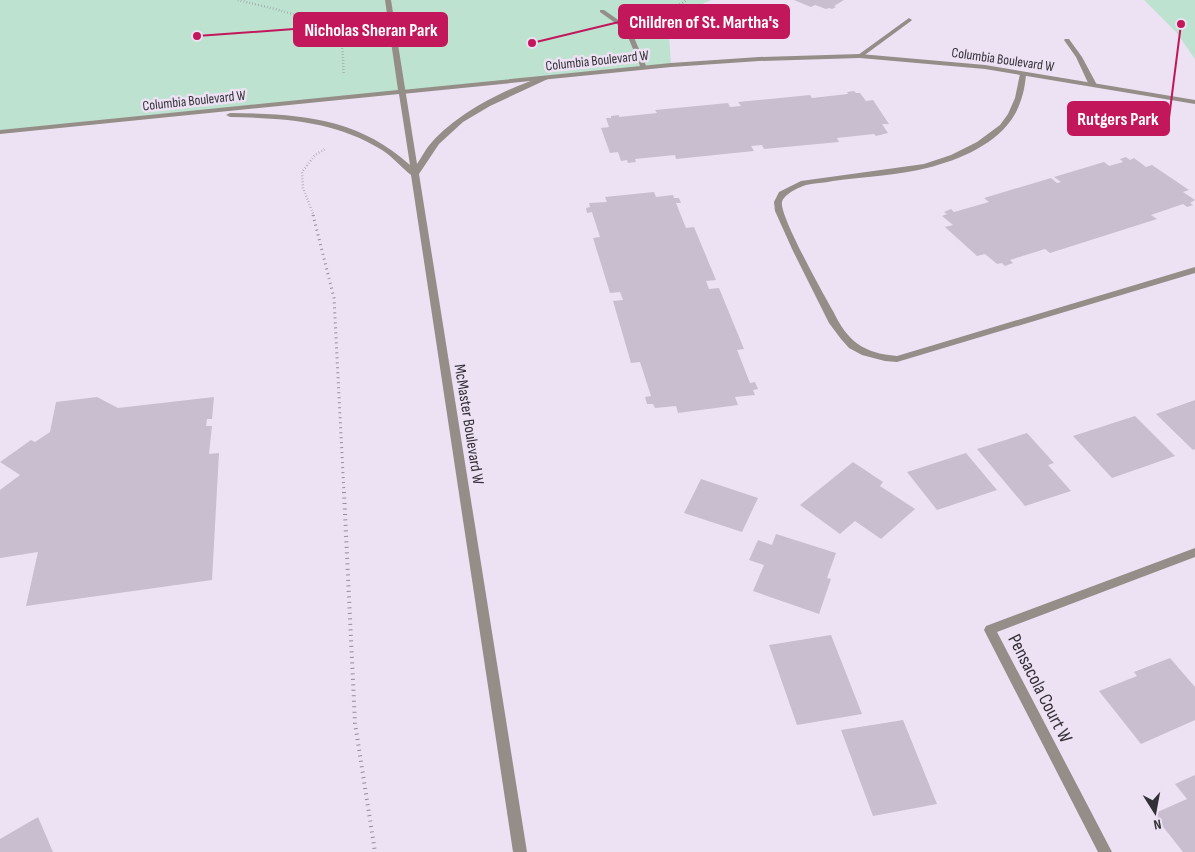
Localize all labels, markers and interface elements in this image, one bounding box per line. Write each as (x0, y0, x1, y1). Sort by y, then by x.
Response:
callout: Children of St. Martha's (619, 5, 789, 38)
text: Children of St. Martha's (629, 12, 779, 33)
callout: Nicholas Sheran Park (294, 13, 447, 46)
text: Nicholas Sheran Park (304, 20, 438, 41)
street label: Columbia Boulevard W (950, 44, 1055, 75)
street label: Columbia Boulevard W (545, 47, 649, 74)
street label: Columbia Boulevard W (142, 87, 246, 114)
callout: Rutgers Park (1068, 102, 1169, 135)
text: Rutgers Park (1077, 109, 1159, 130)
street label: McMaster Boulevard W (450, 363, 487, 486)
street label: Pensacola Court W (1002, 631, 1077, 747)
north arrow (1130, 787, 1180, 837)
text: N (1152, 815, 1163, 833)

